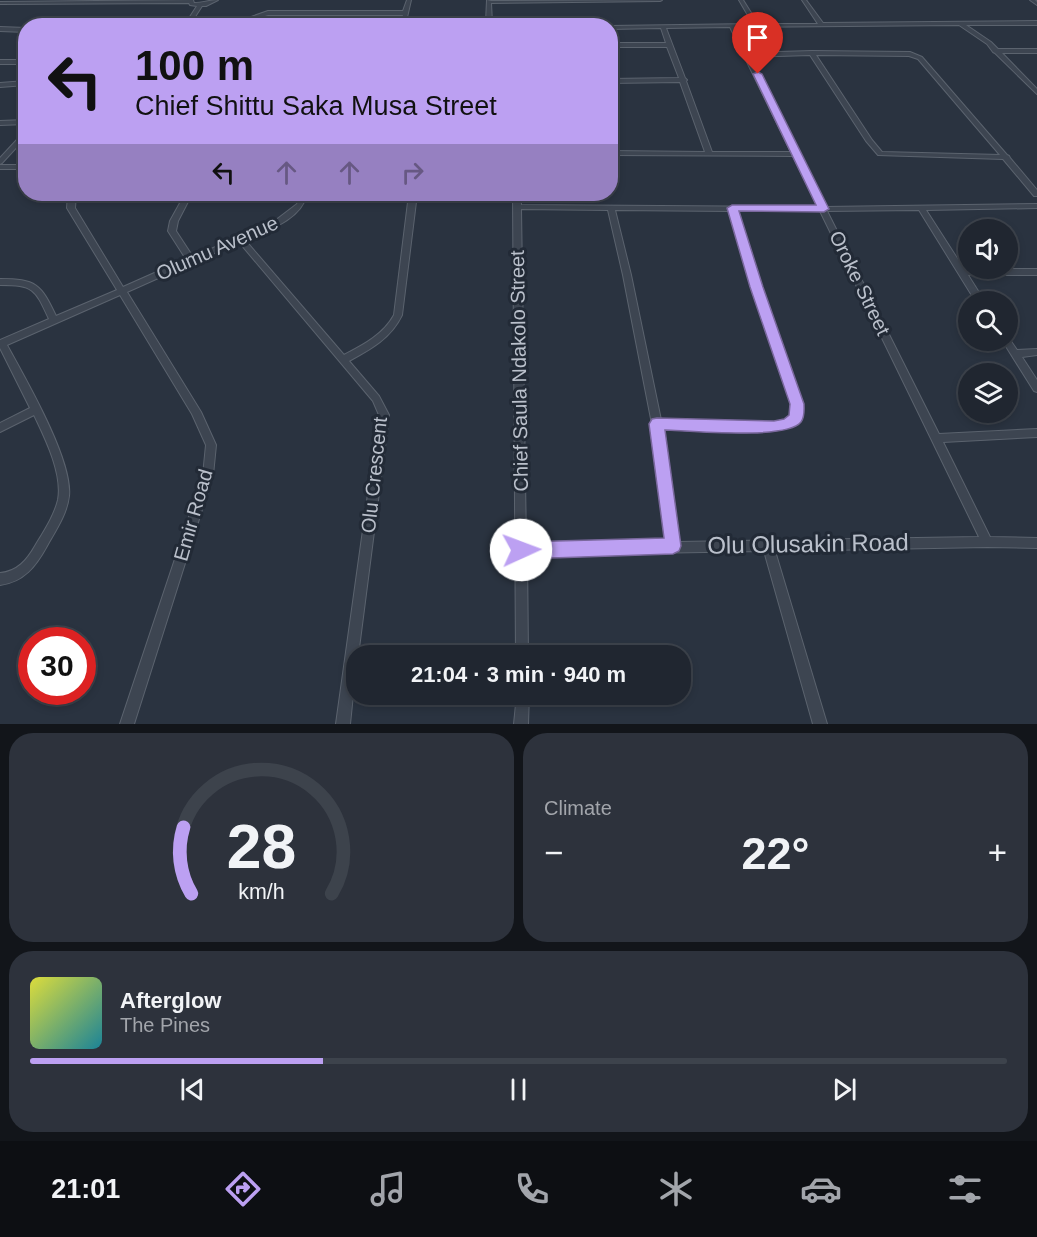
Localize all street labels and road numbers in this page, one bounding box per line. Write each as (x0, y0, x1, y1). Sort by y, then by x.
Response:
street label: Olumu Avenue (153, 211, 281, 285)
street label: Oroke Street (825, 227, 895, 339)
street label: Chief Saula Ndakolo Street (506, 250, 532, 492)
street label: Olu Crescent (357, 415, 391, 534)
street label: Emir Road (169, 467, 217, 563)
street label: Olu Olusakin Road (707, 528, 909, 559)

